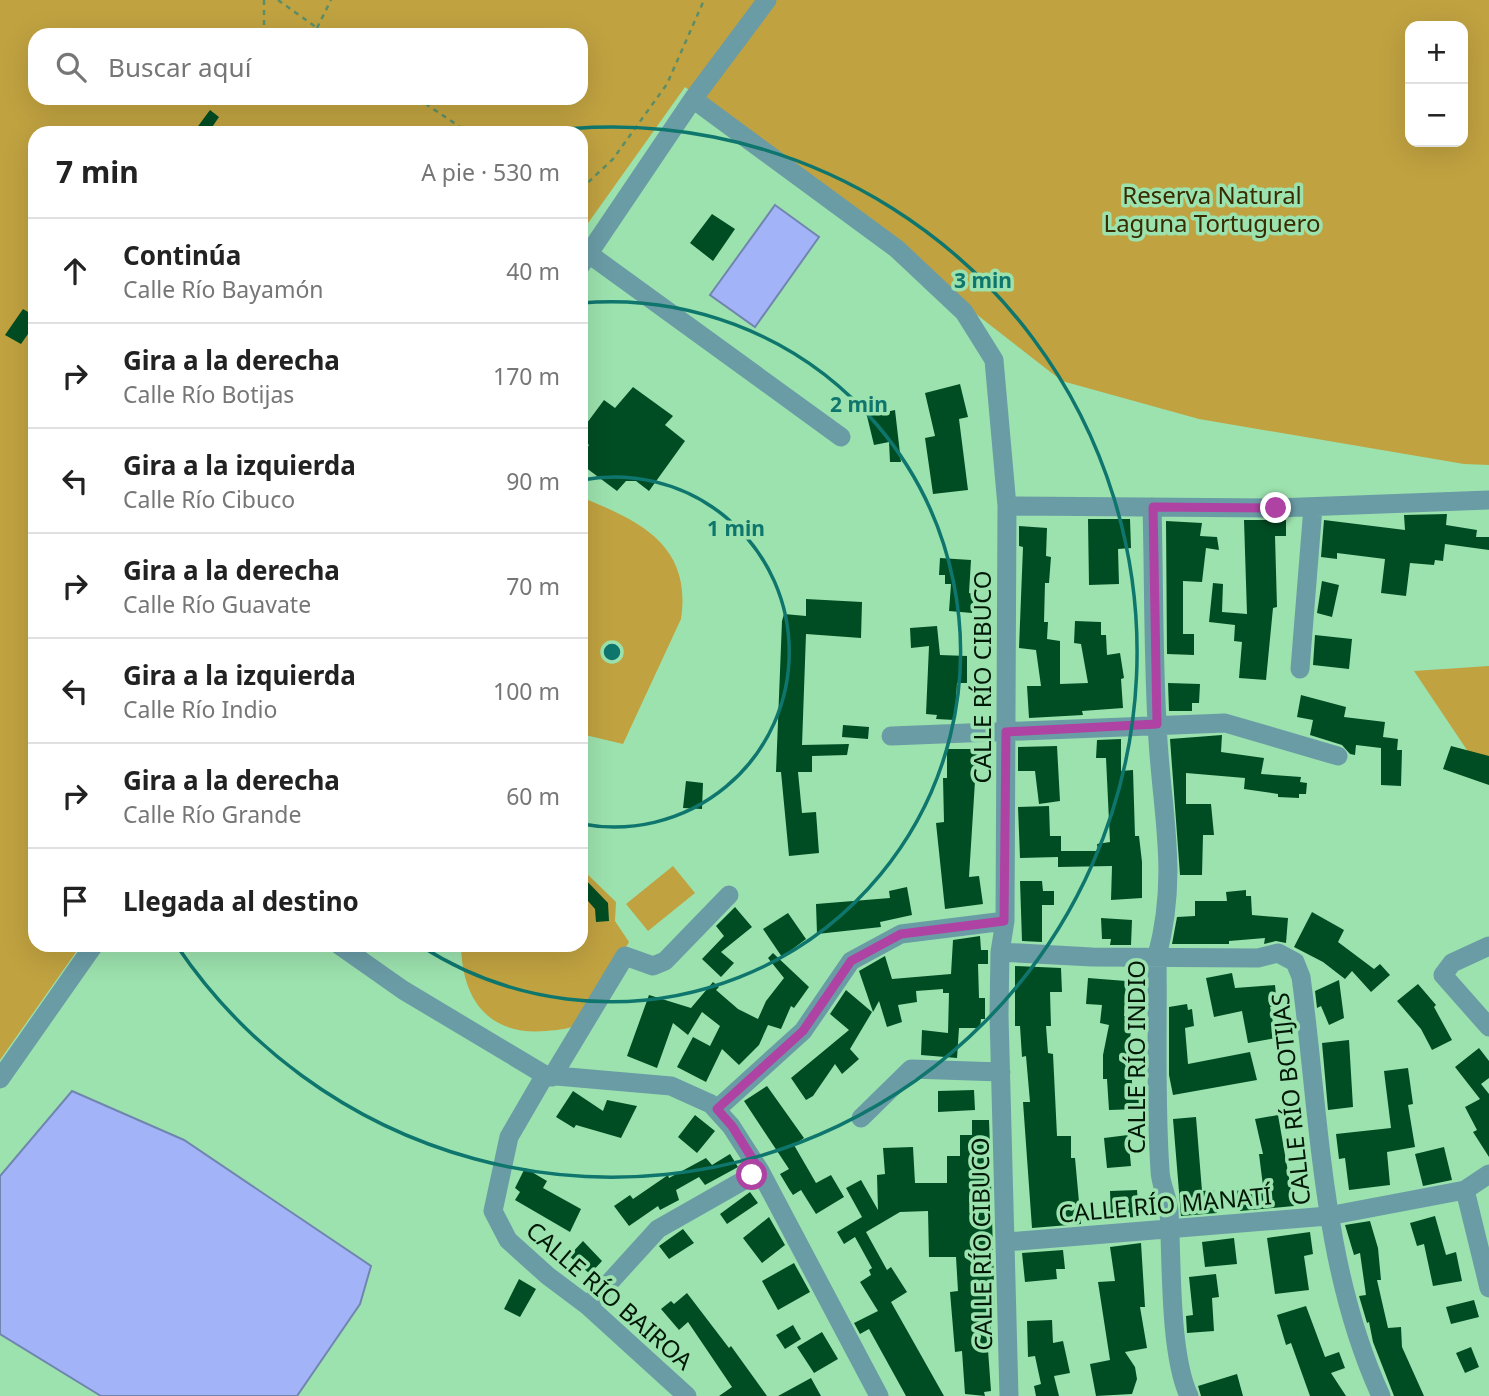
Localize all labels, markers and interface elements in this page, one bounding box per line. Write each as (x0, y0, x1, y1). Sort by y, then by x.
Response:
map controls (1405, 21, 1468, 147)
button: + (1405, 21, 1468, 84)
search box (28, 28, 588, 105)
icon: search (52, 48, 90, 86)
text: Buscar aquí (108, 49, 251, 85)
button: − (1405, 84, 1468, 147)
text: 7 min (56, 151, 139, 192)
text: A pie · 530 m (421, 156, 560, 188)
park label: Reserva Natural Laguna Tortuguero (1104, 178, 1320, 239)
text: Continúa (123, 237, 241, 273)
icon: ahead (56, 252, 94, 290)
text: 40 m (506, 255, 560, 287)
text: 3 min (954, 266, 1012, 294)
text: Calle Río Bayamón (123, 273, 324, 305)
text: Gira a la derecha (123, 342, 340, 378)
icon: right (56, 357, 94, 395)
text: 170 m (493, 360, 560, 392)
text: Calle Río Botijas (123, 378, 294, 410)
text: 2 min (830, 390, 888, 418)
text: Gira a la izquierda (123, 447, 356, 483)
icon: left (56, 462, 94, 500)
text: 90 m (506, 465, 560, 497)
text: Calle Río Cibuco (123, 483, 295, 515)
route end (1260, 492, 1291, 523)
text: 1 min (707, 514, 765, 542)
text: Gira a la derecha (123, 552, 340, 588)
icon: right (56, 567, 94, 605)
text: 70 m (506, 570, 560, 602)
street label: CALLE RÍO CIBUCO (965, 570, 998, 784)
text: Calle Río Guavate (123, 588, 311, 620)
centre of rings (600, 640, 624, 664)
text: Gira a la izquierda (123, 657, 356, 693)
icon: left (56, 672, 94, 710)
text: 100 m (493, 675, 560, 707)
text: Calle Río Indio (123, 693, 277, 725)
text: Gira a la derecha (123, 762, 340, 798)
icon: right (56, 777, 94, 815)
text: 60 m (506, 780, 560, 812)
text: Calle Río Grande (123, 798, 301, 830)
icon: arrive (56, 882, 94, 920)
text: Llegada al destino (123, 883, 359, 919)
street label: CALLE RÍO INDIO (1119, 960, 1152, 1154)
street label: CALLE RÍO BOTIJAS (1262, 991, 1318, 1207)
street label: CALLE RÍO CIBUCO (963, 1137, 999, 1351)
route start (736, 1159, 767, 1190)
street label: CALLE RÍO MANATÍ (1057, 1178, 1273, 1230)
street label: CALLE RÍO BAIROA (520, 1213, 701, 1377)

